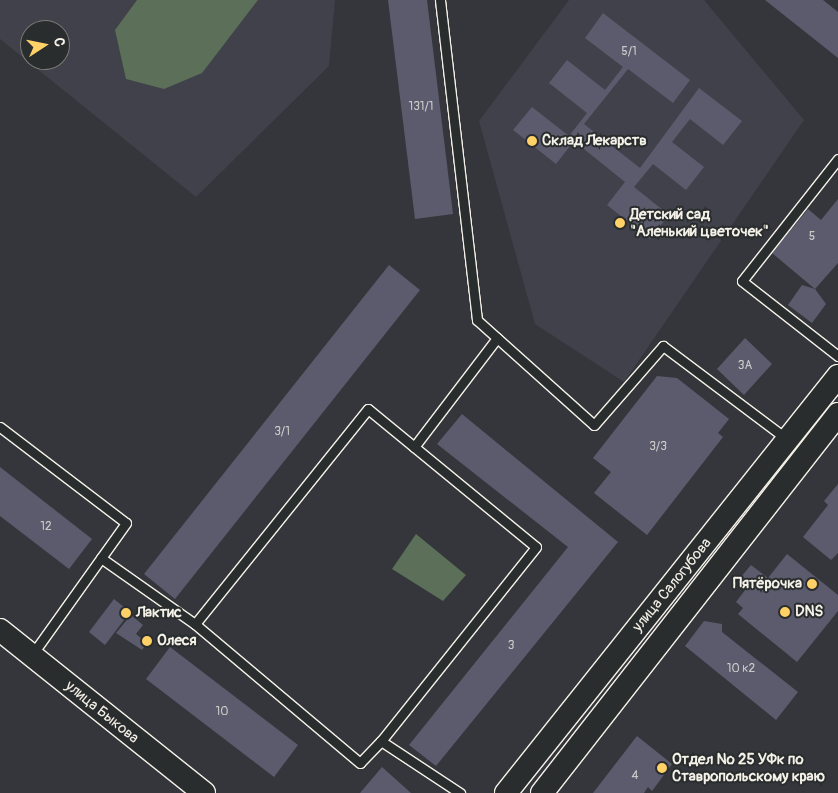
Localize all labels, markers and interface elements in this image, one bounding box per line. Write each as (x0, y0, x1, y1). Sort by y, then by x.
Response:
north arrow (20, 20, 70, 70)
text: С (50, 36, 68, 48)
house number: 5/1 (621, 45, 637, 59)
house number: 131/1 (408, 100, 434, 114)
place label: Склад Лекарств (542, 132, 647, 150)
marker: Склад Лекарств (526, 135, 538, 147)
place label: Детский сад "Аленький цветочек" (630, 205, 769, 240)
marker: Детский сад "Аленький цветочек" (614, 217, 626, 229)
house number: 5 (809, 230, 815, 244)
house number: 3А (738, 359, 752, 373)
house number: 3/1 (274, 425, 290, 439)
house number: 3/3 (649, 440, 667, 454)
house number: 12 (40, 520, 52, 534)
street label: улица Салогубова (629, 535, 715, 635)
place label: Пятёрочка (733, 575, 802, 593)
marker: Пятёрочка (806, 578, 818, 590)
place label: DNS (795, 603, 823, 621)
place label: Лактис (136, 604, 182, 622)
marker: DNS (779, 606, 791, 618)
marker: Лактис (120, 607, 132, 619)
place label: Олеся (157, 632, 196, 650)
marker: Олеся (141, 635, 153, 647)
house number: 3 (508, 639, 514, 653)
house number: 10 к2 (727, 662, 755, 676)
street label: улица Быкова (62, 677, 142, 747)
house number: 10 (216, 705, 228, 719)
place label: Отдел № 25 УФк по Ставропольскому краю (672, 750, 825, 785)
marker: Отдел № 25 УФк по Ставропольскому краю (656, 762, 668, 774)
house number: 4 (632, 769, 638, 783)

